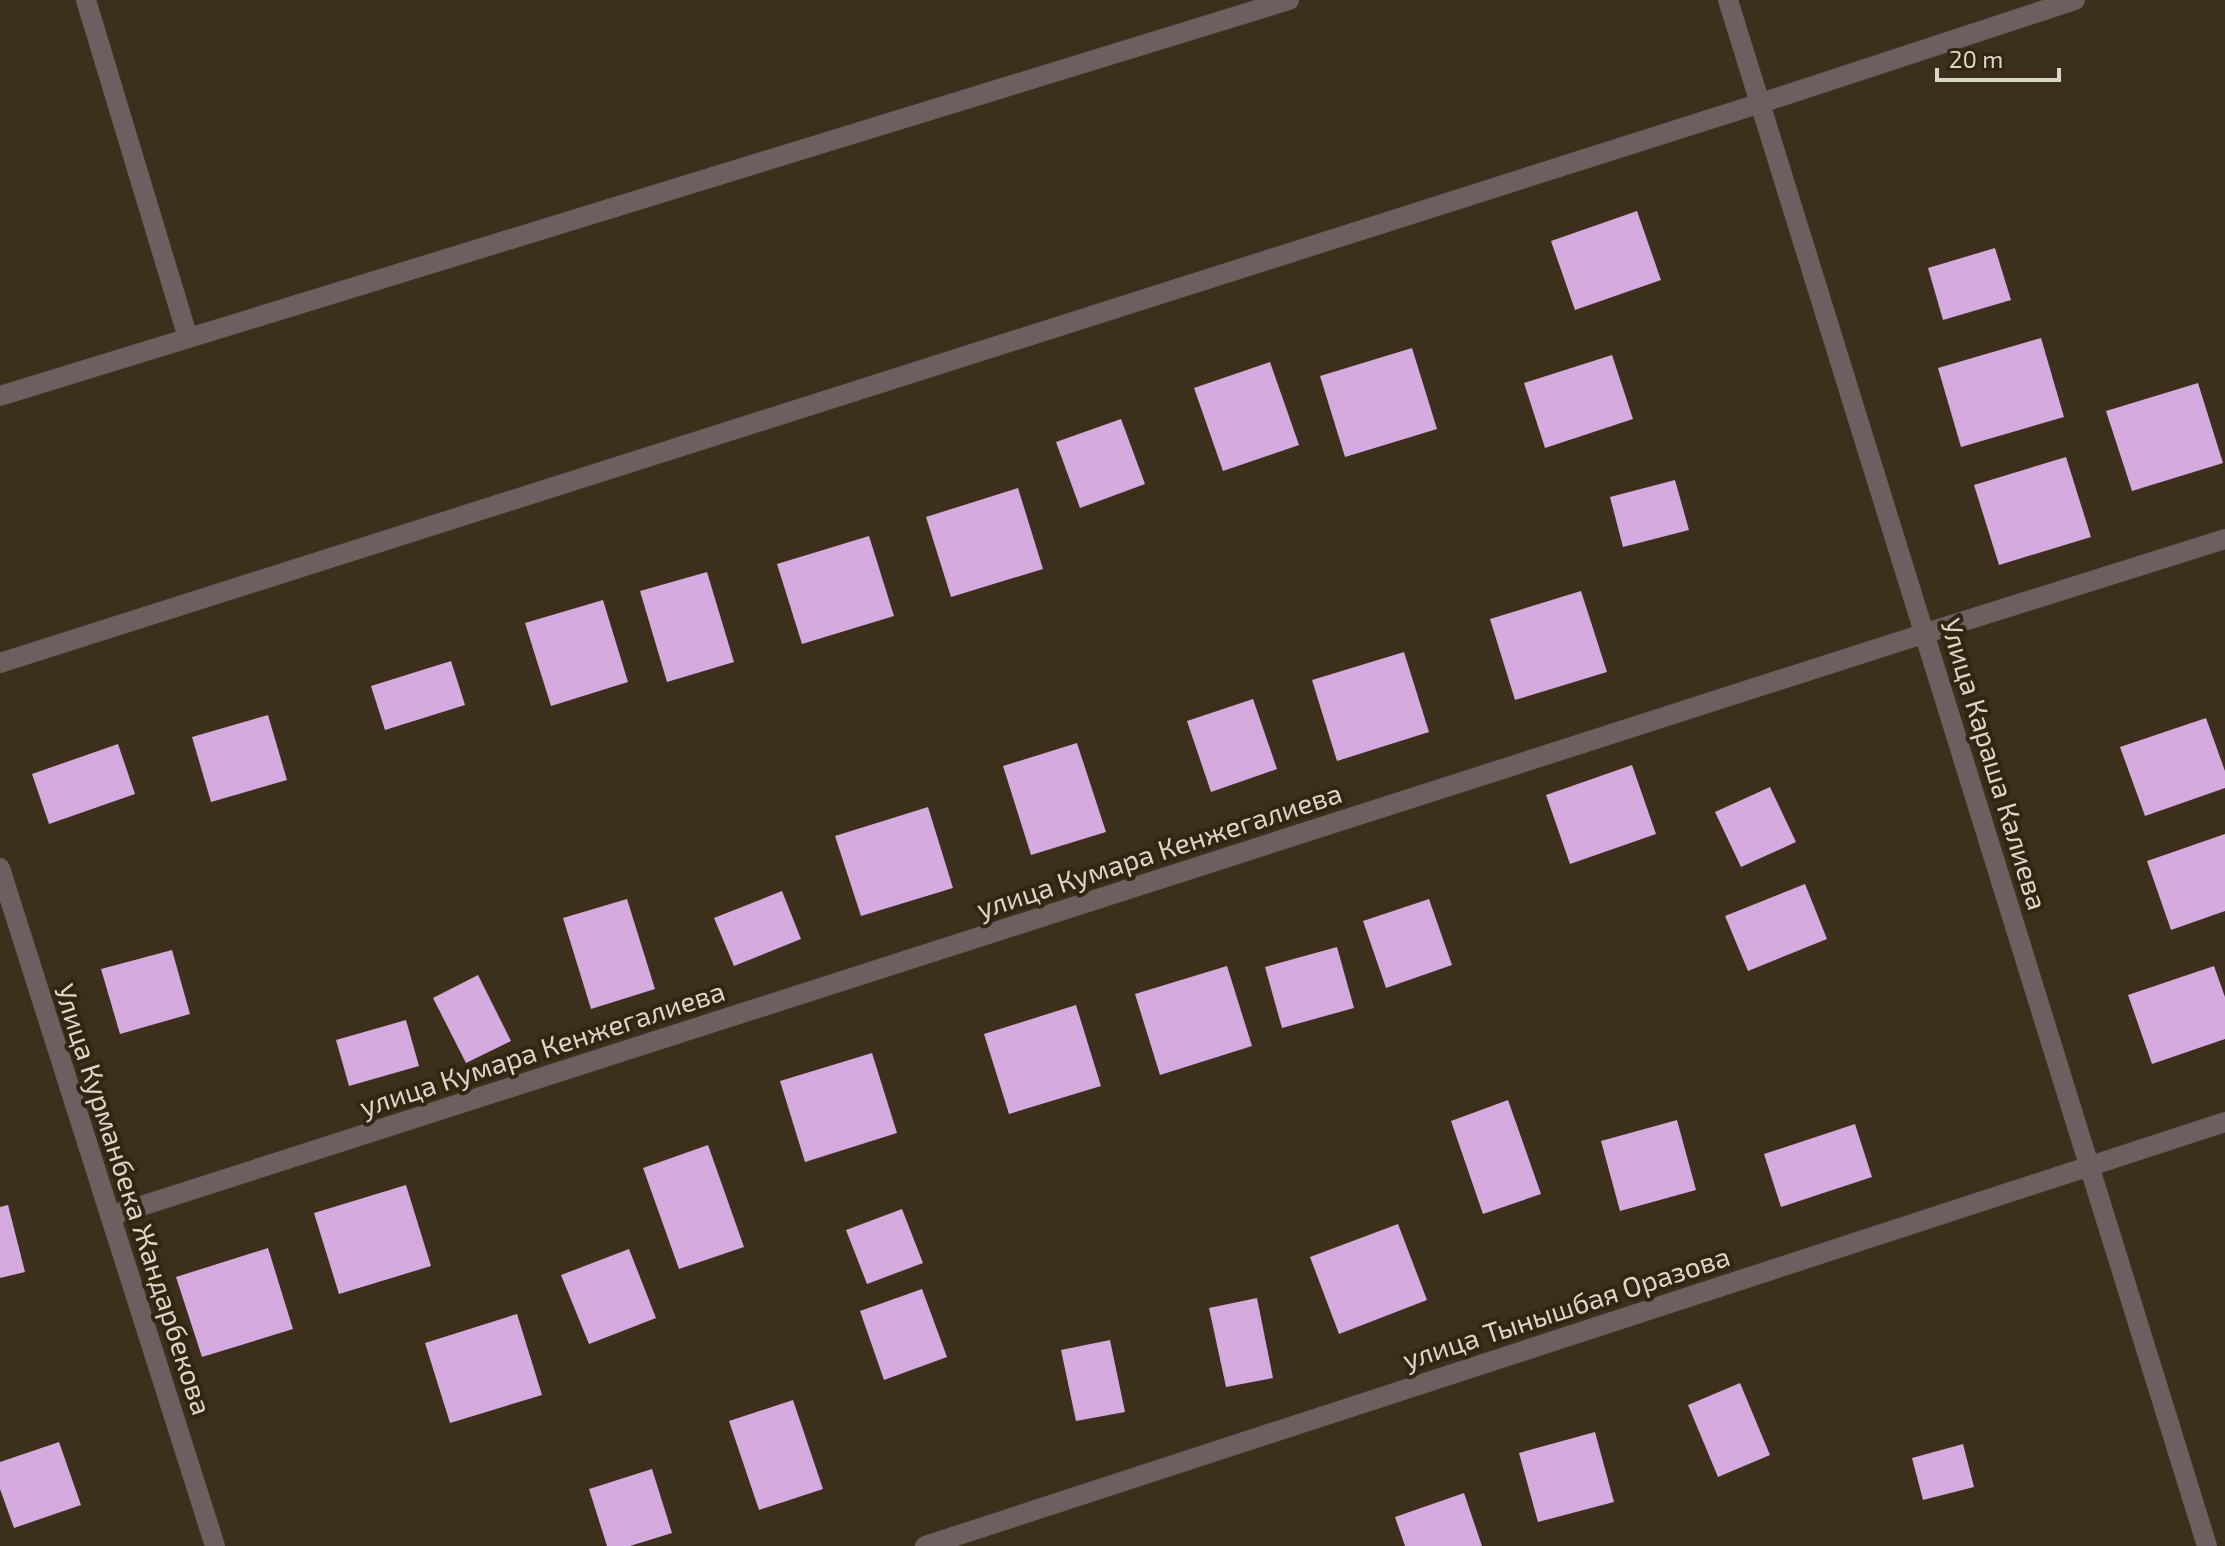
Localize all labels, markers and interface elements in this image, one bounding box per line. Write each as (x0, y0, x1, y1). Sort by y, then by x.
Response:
scale bar (1937, 32, 2059, 82)
text: 20 m (1949, 44, 2003, 73)
street label: Улица Караша Калиева (1934, 614, 2056, 914)
street label: улица Кумара Кенжегалиева (972, 775, 1346, 925)
street label: улица Кумара Кенжегалиева (355, 973, 729, 1123)
street label: Улица Курманбека Жандарбекова (48, 979, 220, 1419)
street label: улица Тынышбая Оразова (1398, 1238, 1734, 1376)

